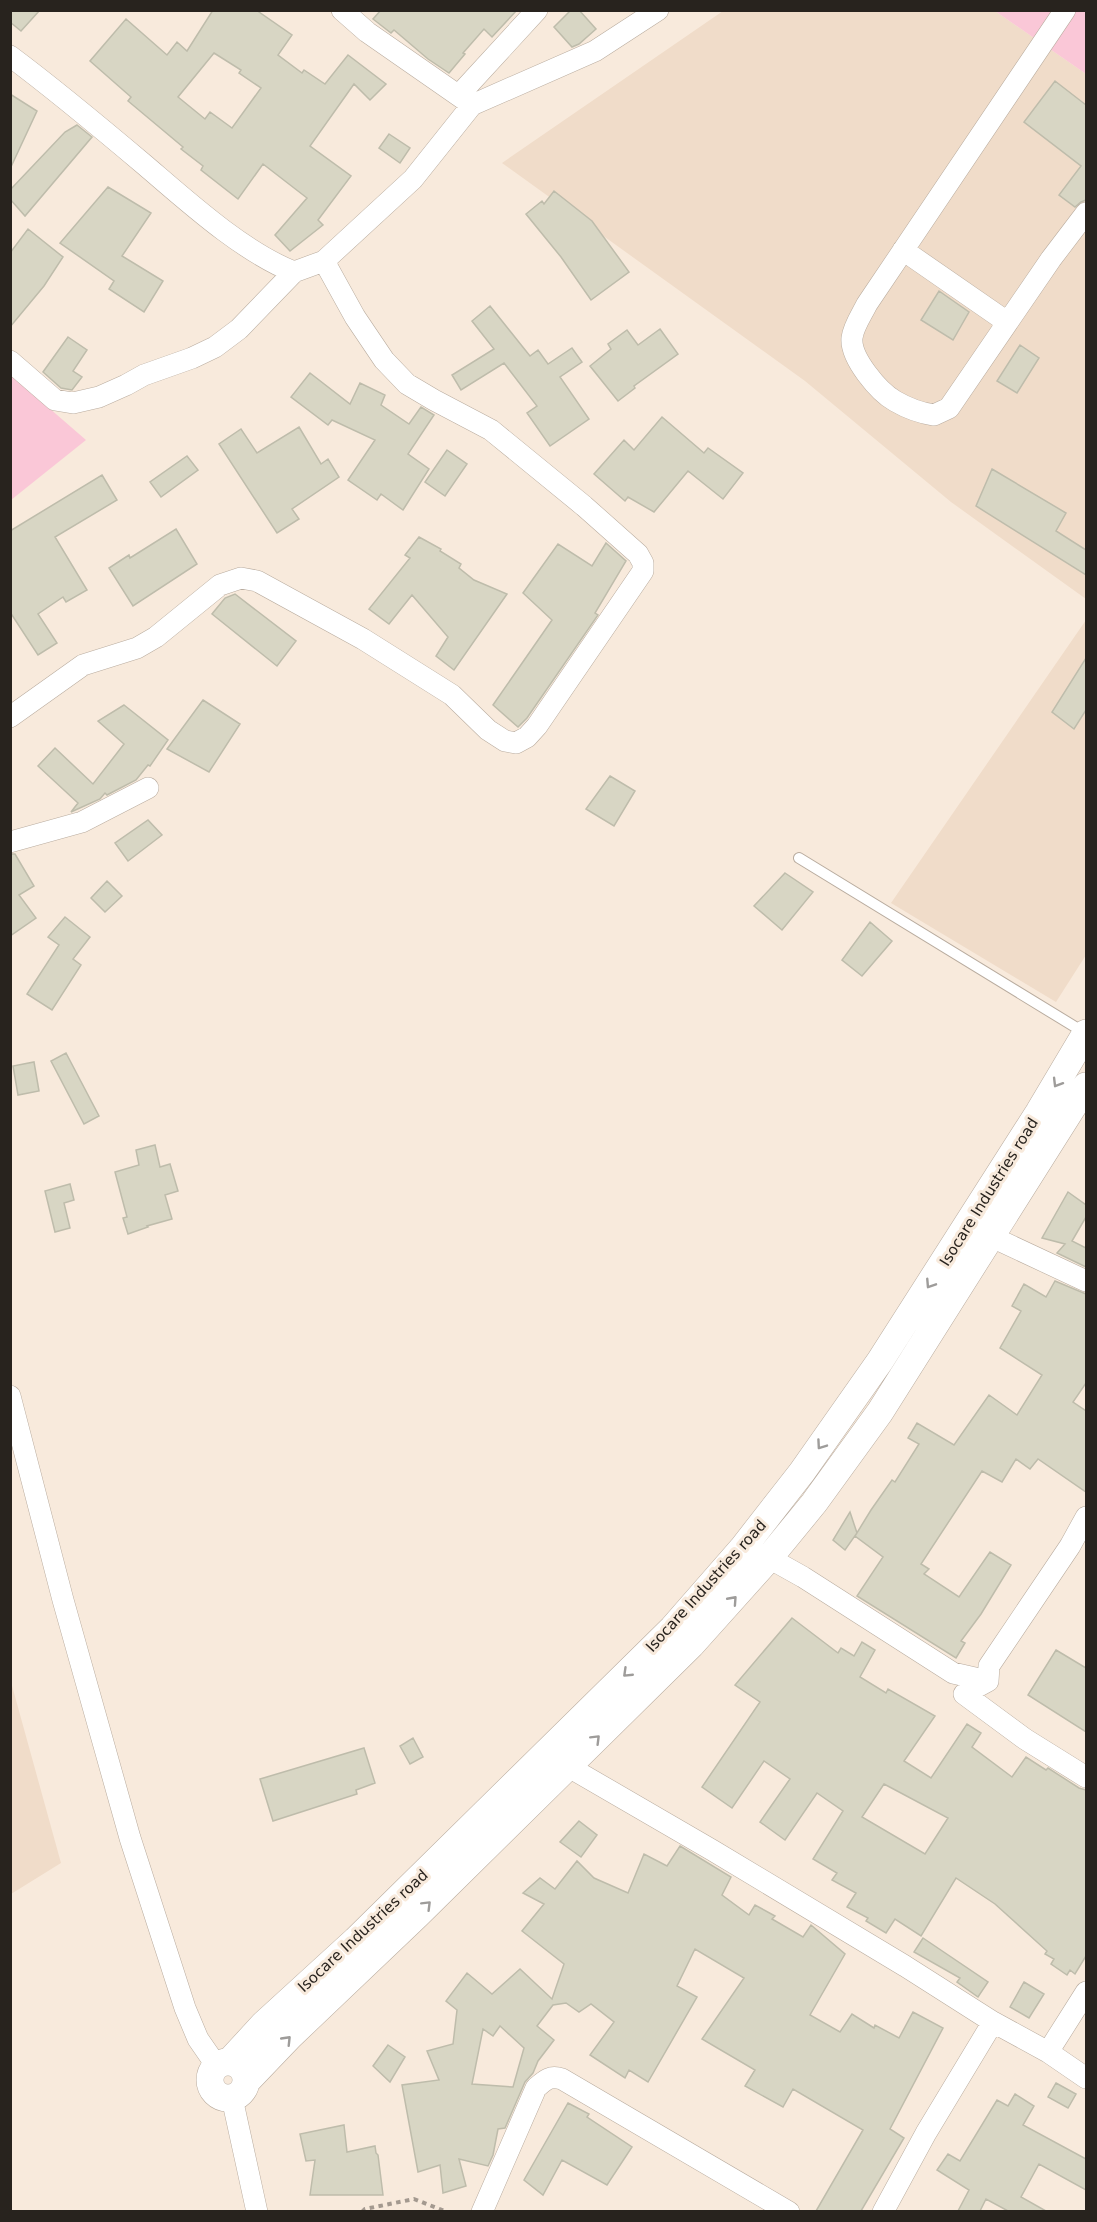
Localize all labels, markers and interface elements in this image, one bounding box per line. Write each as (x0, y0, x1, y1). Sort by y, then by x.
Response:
one-way arrow (1052, 1077, 1064, 1087)
street label: Isocare Industries road (936, 1115, 1042, 1269)
one-way arrow (926, 1278, 938, 1288)
one-way arrow (817, 1439, 828, 1450)
street label: Isocare Industries road (642, 1516, 770, 1656)
one-way arrow (726, 1596, 737, 1607)
one-way arrow (623, 1666, 633, 1677)
one-way arrow (589, 1735, 600, 1746)
street label: Isocare Industries road (294, 1866, 432, 1996)
one-way arrow (419, 1901, 430, 1912)
one-way arrow (279, 2036, 290, 2047)

